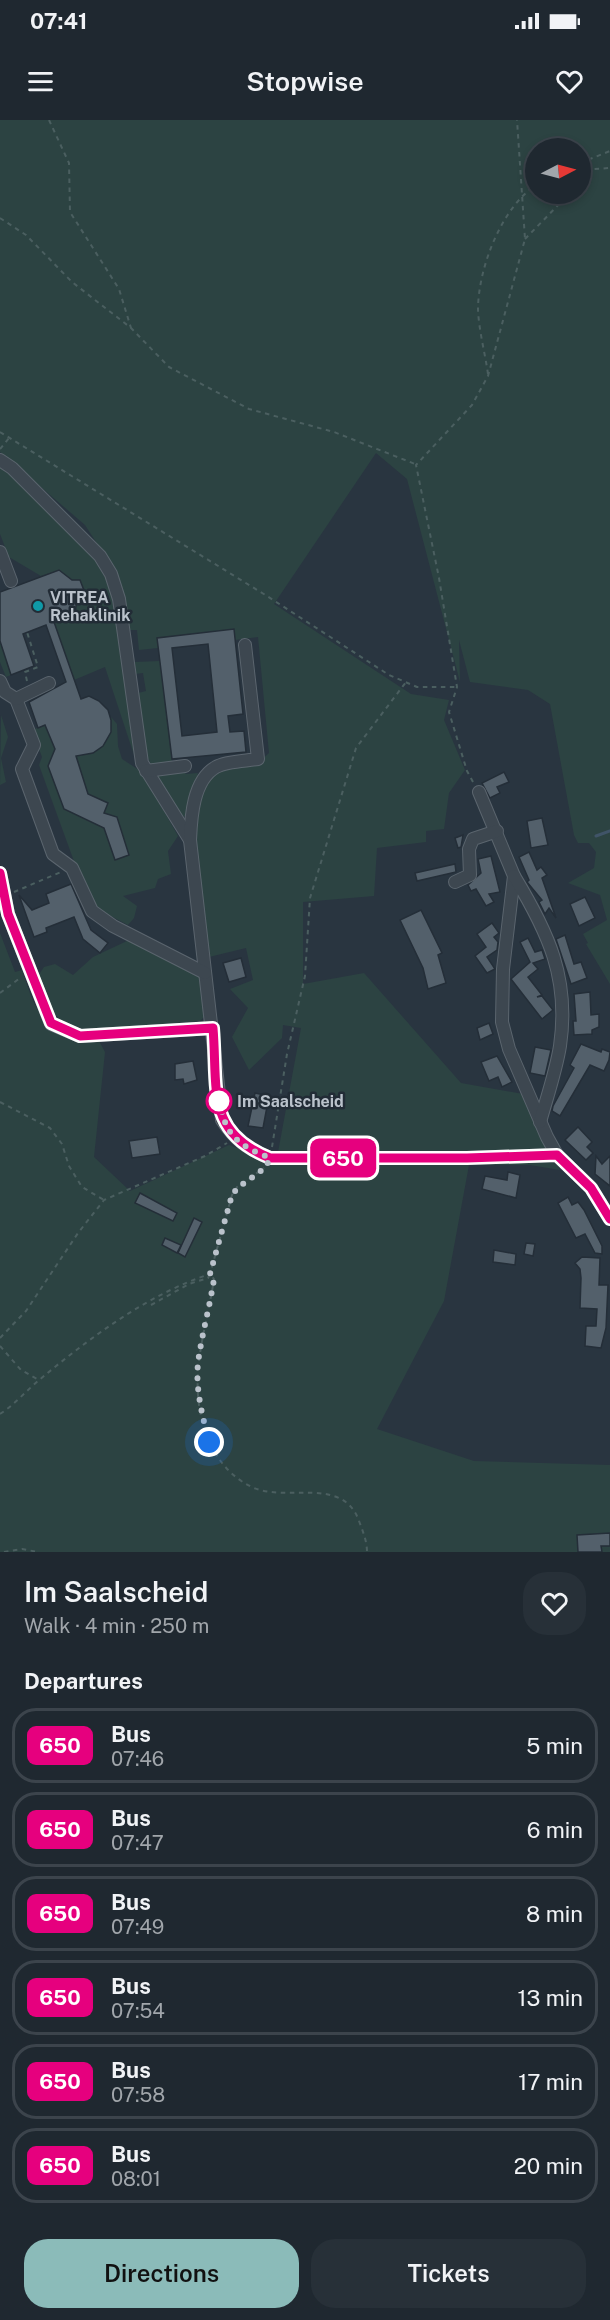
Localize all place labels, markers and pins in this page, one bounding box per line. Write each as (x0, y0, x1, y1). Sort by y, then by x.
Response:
place label: VITREA Rehaklinik (50, 588, 130, 625)
marker: VITREA Rehaklinik (31, 599, 45, 613)
marker: Im Saalscheid (206, 1088, 232, 1114)
place label: Im Saalscheid (237, 1092, 344, 1111)

